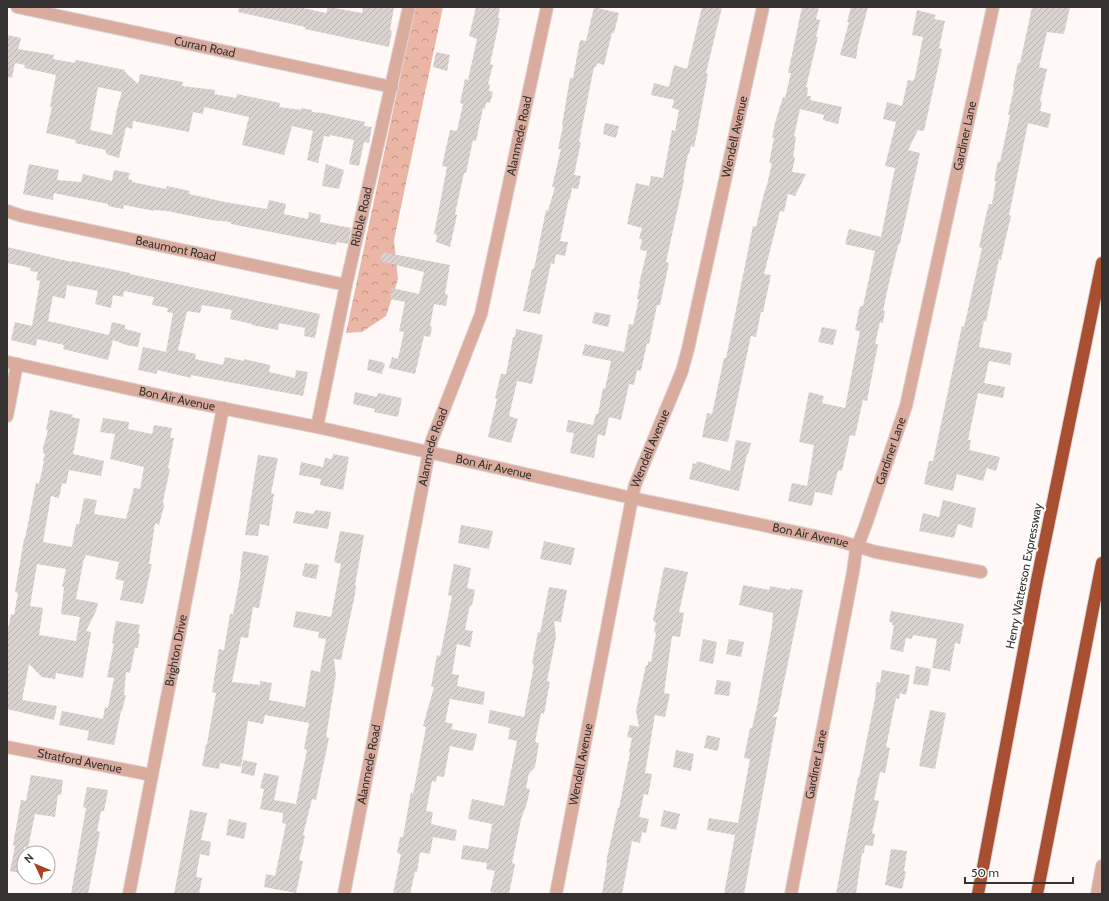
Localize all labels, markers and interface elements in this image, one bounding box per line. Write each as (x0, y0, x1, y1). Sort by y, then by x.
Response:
street label: Curran Road (173, 33, 237, 60)
street label: Alanmede Road (503, 94, 535, 177)
street label: Wendell Avenue (718, 94, 750, 179)
street label: Gardiner Lane (950, 100, 979, 172)
street label: Ribble Road (347, 185, 375, 248)
street label: Beaumont Road (134, 232, 217, 264)
street label: Bon Air Avenue (137, 383, 217, 414)
street label: Alanmede Road (415, 405, 451, 487)
street label: Wendell Avenue (627, 407, 672, 490)
street label: Gardiner Lane (872, 415, 909, 487)
street label: Bon Air Avenue (454, 450, 533, 482)
street label: Henry Watterson Expressway (1002, 502, 1045, 650)
street label: Bon Air Avenue (771, 519, 851, 551)
street label: Brighton Drive (161, 613, 190, 688)
street label: Wendell Avenue (565, 722, 596, 806)
street label: Alanmede Road (353, 723, 383, 805)
street label: Gardiner Lane (801, 728, 830, 800)
street label: Stratford Avenue (36, 745, 123, 776)
north arrow (16, 845, 56, 885)
text: N (21, 850, 37, 866)
scale bar (965, 859, 1073, 885)
text: 50 m (971, 865, 999, 880)

